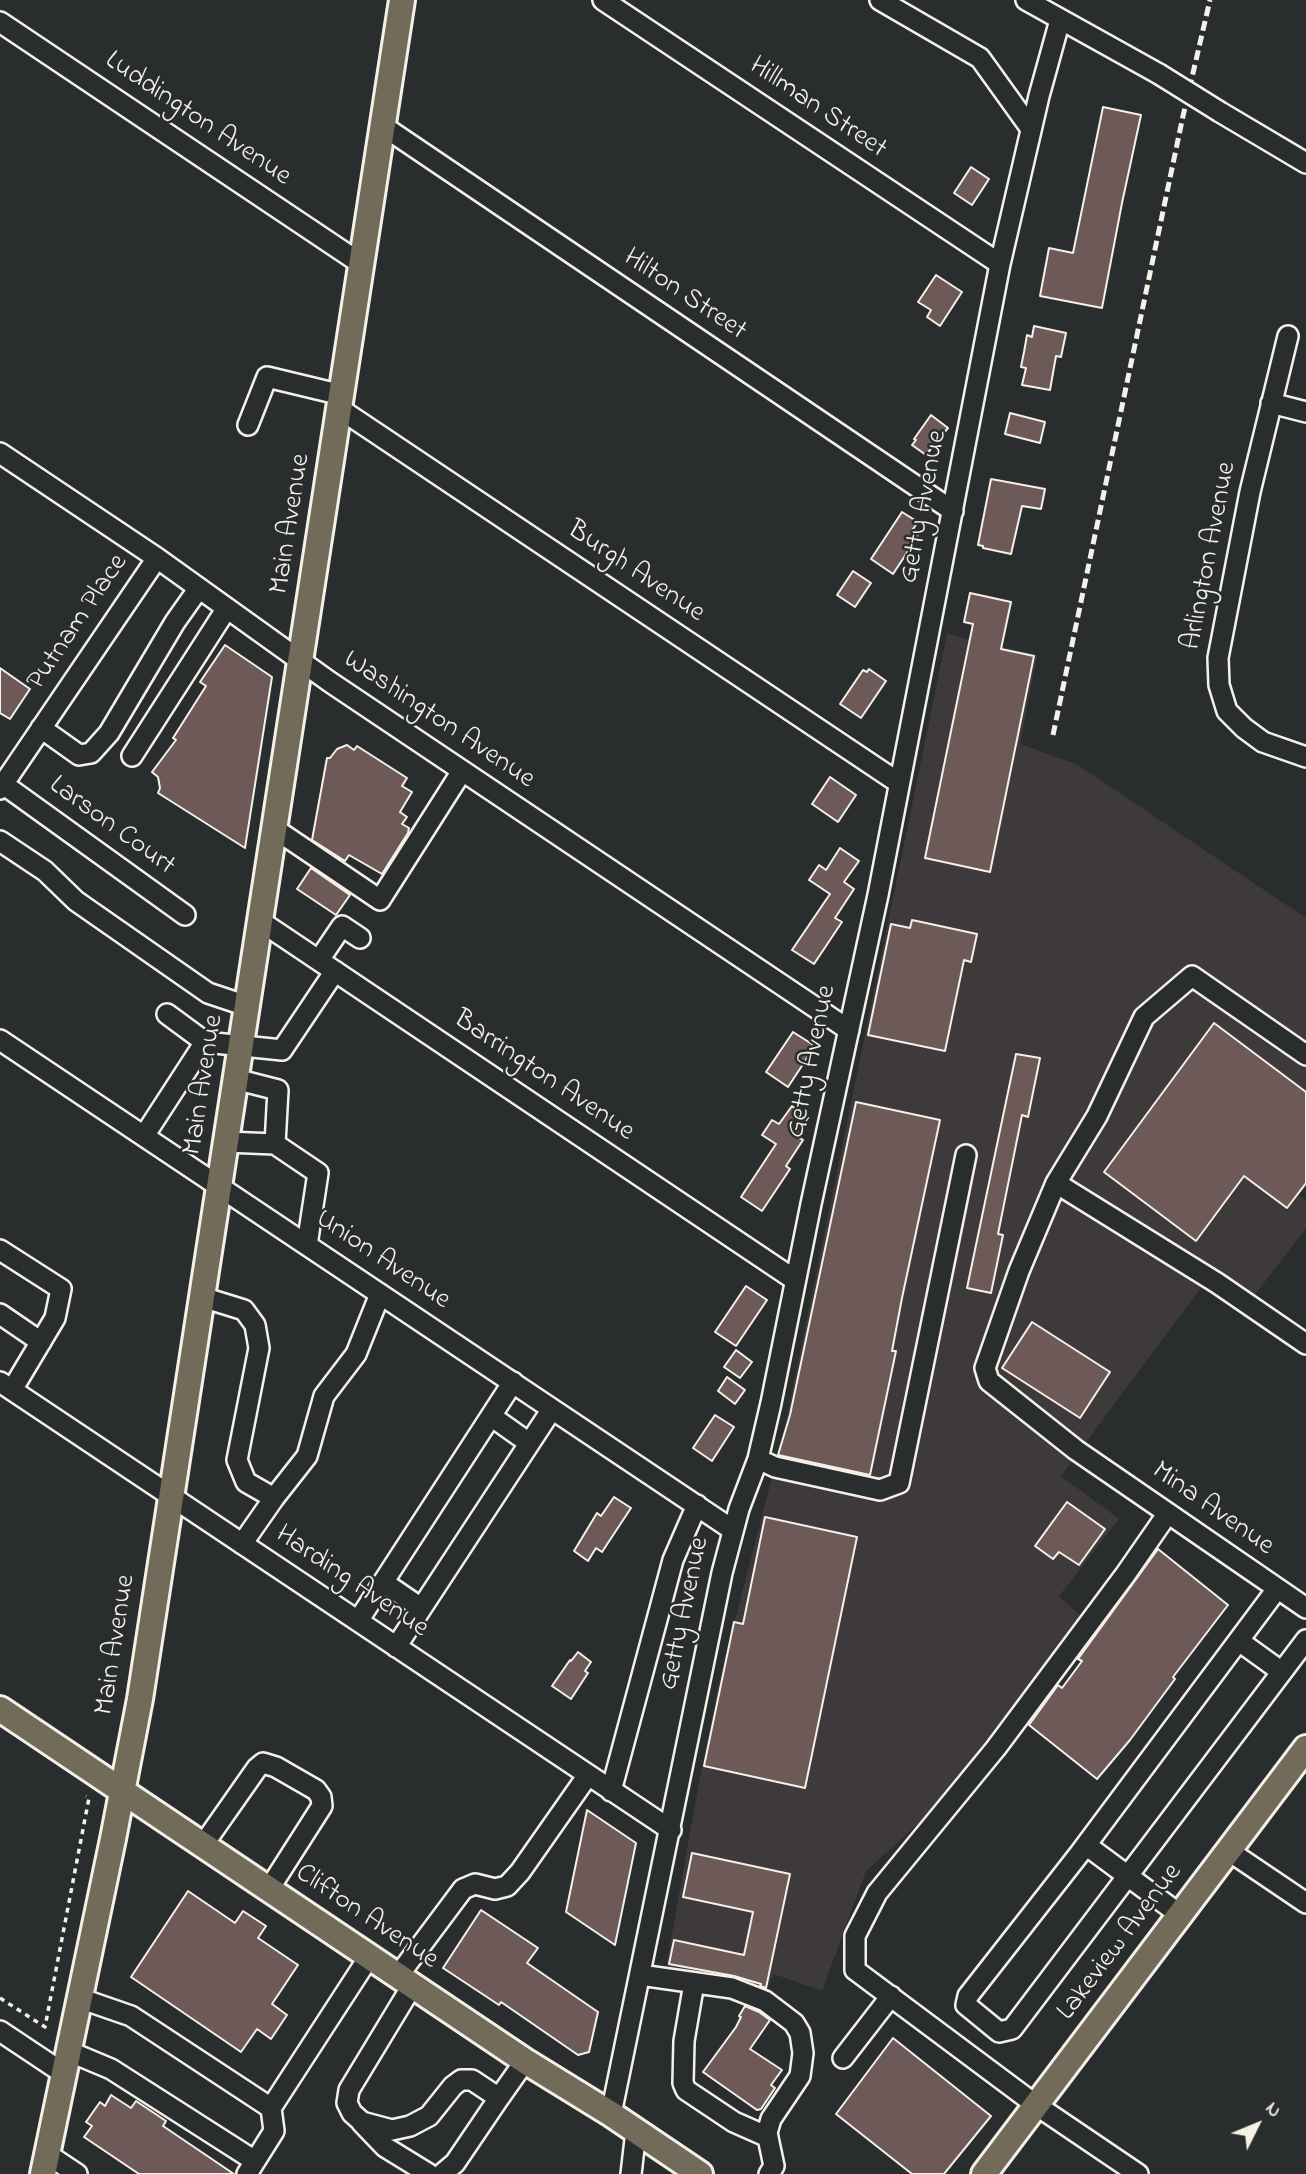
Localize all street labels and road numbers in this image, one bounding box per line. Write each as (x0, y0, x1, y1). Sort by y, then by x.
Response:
street label: Luddington Avenue (97, 45, 297, 195)
street label: Hillman Street (742, 51, 892, 167)
street label: Hilton Street (616, 243, 752, 349)
street label: Getty Avenue (894, 428, 956, 586)
street label: Main Avenue (264, 451, 320, 597)
street label: Arlington Avenue (1176, 459, 1246, 653)
street label: Burgh Avenue (560, 515, 710, 631)
street label: Putnam Place (21, 549, 137, 697)
street label: Washington Avenue (336, 644, 540, 798)
street label: Larson Court (41, 770, 181, 884)
street label: Getty Avenue (780, 983, 846, 1141)
street label: Barrington Avenue (446, 1004, 640, 1150)
street label: Main Avenue (177, 1012, 233, 1158)
street label: Union Avenue (308, 1204, 456, 1318)
street label: Mina Avenue (1144, 1456, 1280, 1564)
street label: Harding Avenue (268, 1519, 434, 1647)
street label: Getty Avenue (653, 1535, 719, 1693)
street label: Main Avenue (89, 1572, 145, 1718)
street label: Clifton Avenue (288, 1858, 444, 1978)
street label: Lakeview Avenue (1051, 1858, 1191, 2028)

